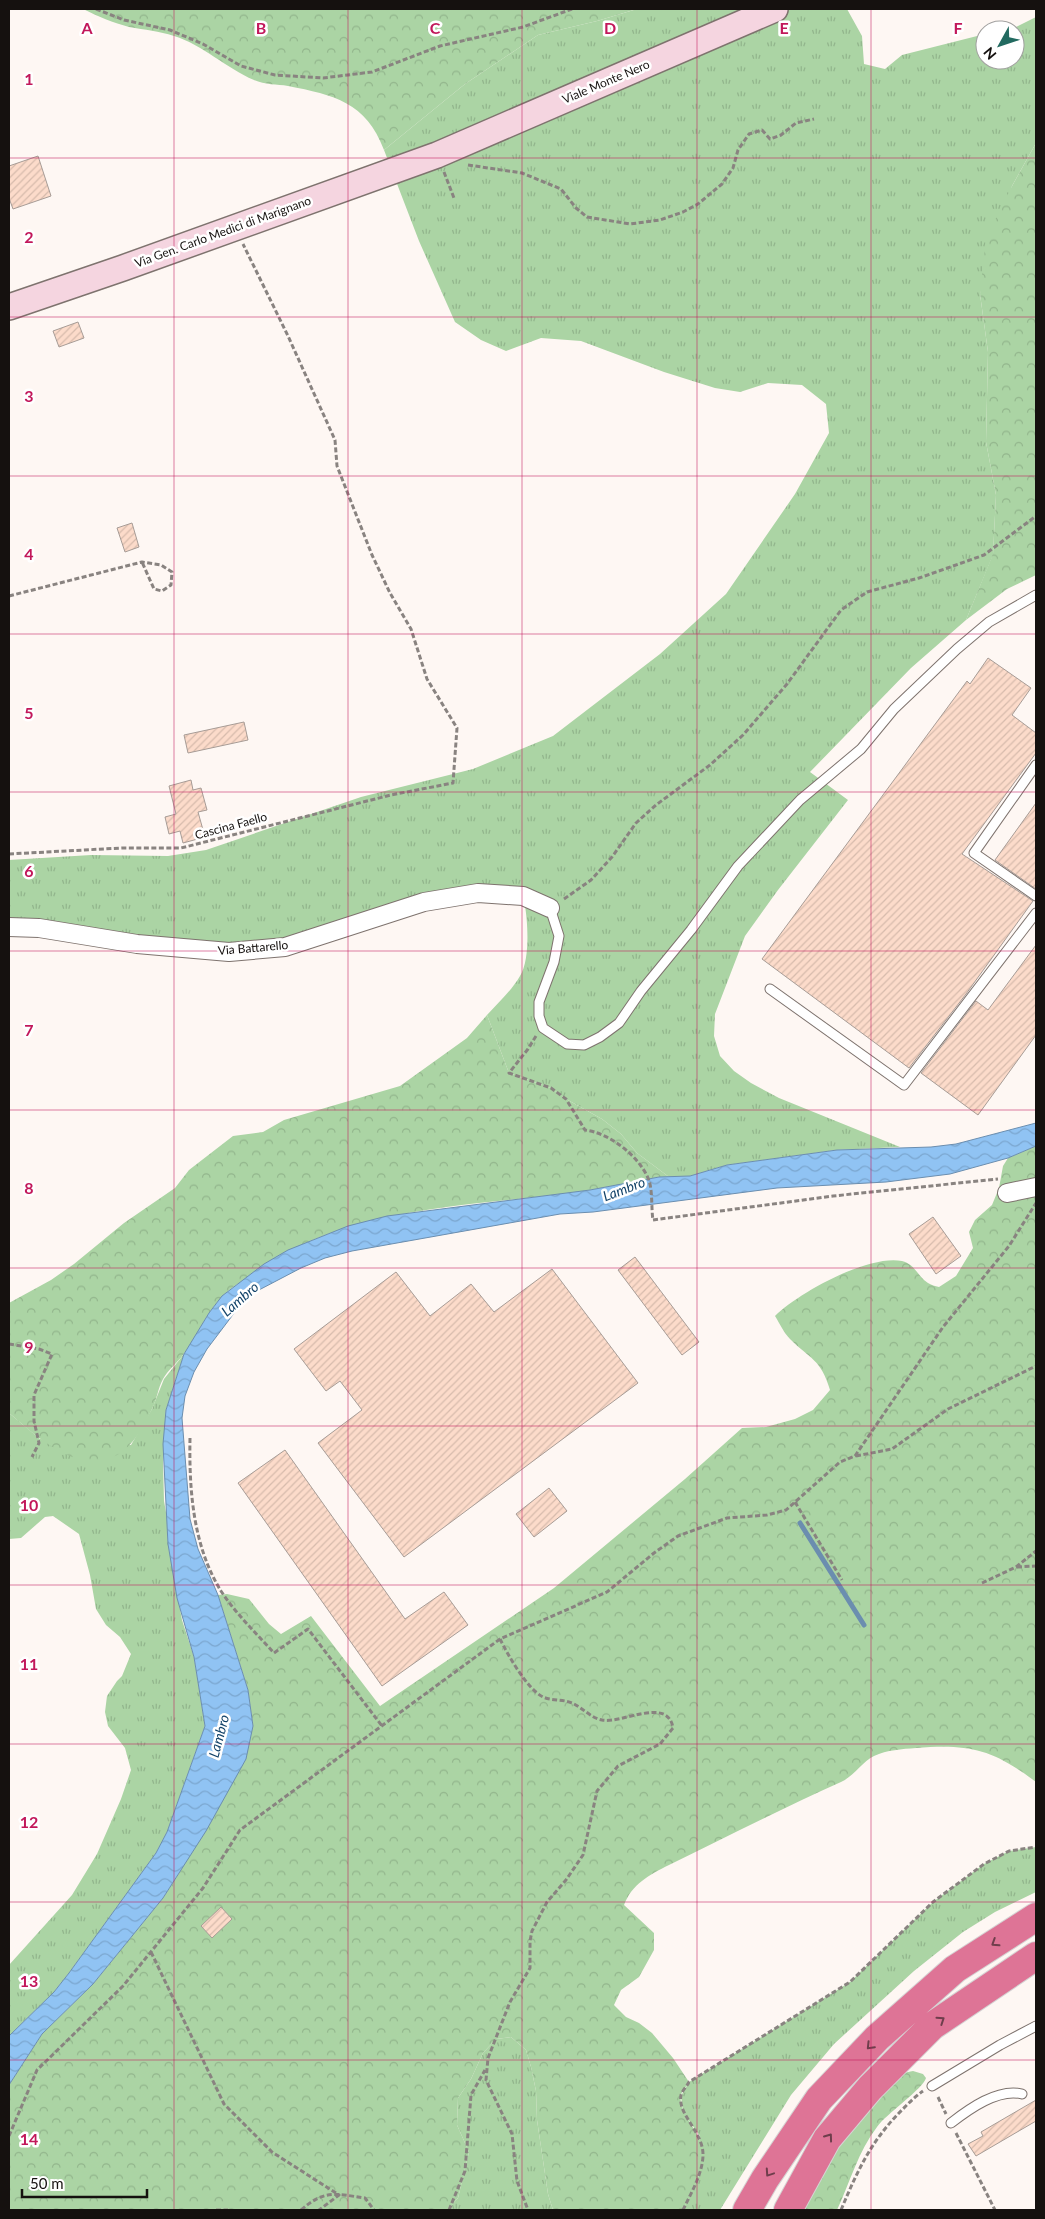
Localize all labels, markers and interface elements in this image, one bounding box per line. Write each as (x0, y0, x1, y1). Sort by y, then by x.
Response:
text: A (80, 18, 93, 37)
text: B (256, 18, 266, 37)
text: C (430, 18, 441, 37)
text: D (604, 18, 616, 37)
text: E (779, 18, 789, 37)
text: F (953, 18, 963, 37)
north arrow (975, 20, 1025, 70)
text: N (980, 44, 1000, 63)
street label: Viale Monte Nero (560, 56, 652, 107)
text: 1 (24, 69, 34, 88)
street label: Via Gen. Carlo Medici di Marignano (133, 193, 313, 270)
text: 2 (24, 227, 34, 246)
text: 3 (24, 386, 34, 405)
text: 4 (24, 544, 34, 563)
text: 5 (24, 703, 34, 722)
street label: Cascina Faello (193, 809, 269, 842)
text: 6 (24, 861, 34, 880)
street label: Via Battarello (217, 937, 289, 958)
text: 7 (24, 1020, 34, 1039)
water label: Lambro (600, 1173, 647, 1204)
text: 8 (24, 1178, 34, 1197)
water label: Lambro (218, 1278, 262, 1319)
text: 9 (24, 1337, 34, 1356)
text: 10 (20, 1495, 38, 1514)
text: 11 (20, 1654, 38, 1673)
water label: Lambro (205, 1713, 232, 1759)
text: 12 (20, 1812, 38, 1831)
one-way arrow (991, 1937, 1001, 1946)
text: 13 (20, 1971, 38, 1990)
one-way arrow (935, 2017, 945, 2026)
one-way arrow (867, 2040, 876, 2049)
text: 14 (20, 2129, 38, 2148)
one-way arrow (823, 2133, 832, 2143)
scale bar (22, 2166, 148, 2198)
one-way arrow (766, 2167, 775, 2176)
text: 50 m (30, 2174, 64, 2192)

